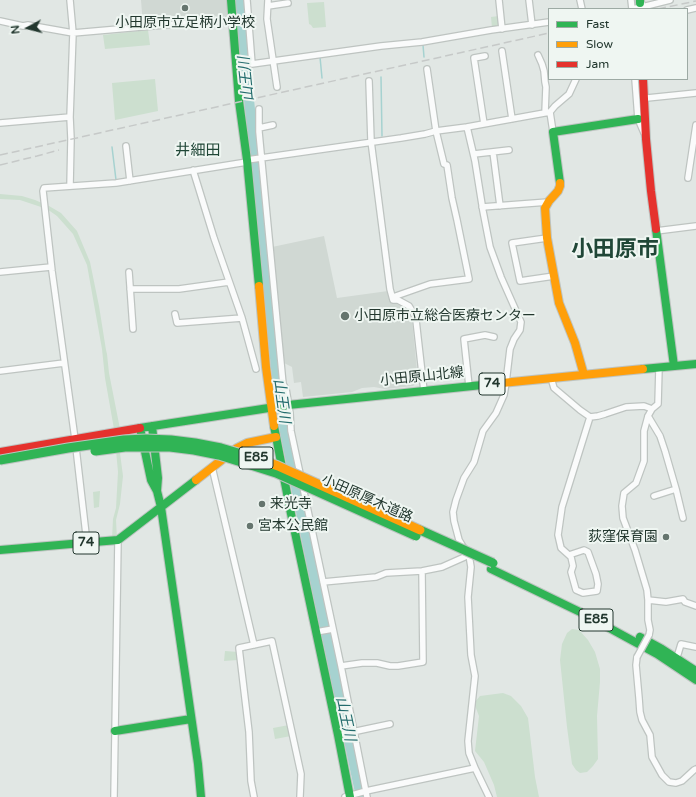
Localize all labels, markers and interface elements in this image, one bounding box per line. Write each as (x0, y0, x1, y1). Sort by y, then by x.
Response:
marker: 小田原市立足柄小学校 (180, 3, 190, 13)
north arrow (8, 8, 48, 48)
legend (548, 8, 688, 80)
place label: 小田原市立足柄小学校 (115, 15, 255, 31)
text: Fast (586, 17, 609, 31)
text: N (9, 24, 23, 35)
text: Slow (586, 37, 613, 51)
water label: 山王川 (236, 56, 258, 102)
text: Jam (586, 57, 609, 71)
district label: 井細田 (176, 142, 220, 160)
district label: 小田原市 (571, 237, 659, 263)
place label: 小田原市立総合医療センター (354, 308, 536, 324)
marker: 小田原市立総合医療センター (339, 310, 351, 322)
street label: 小田原山北線 (379, 364, 465, 390)
road number: 74 (479, 373, 505, 395)
water label: 山王川 (269, 377, 293, 425)
road number: E85 (239, 447, 273, 469)
street label: 小田原厚木道路 (319, 471, 415, 527)
place label: 来光寺 (270, 496, 312, 512)
marker: 来光寺 (257, 499, 267, 509)
place label: 宮本公民館 (258, 518, 328, 534)
marker: 宮本公民館 (245, 521, 255, 531)
place label: 荻窪保育園 (588, 529, 658, 545)
road number: 74 (73, 532, 99, 554)
marker: 荻窪保育園 (661, 532, 671, 542)
road number: E85 (579, 609, 613, 631)
water label: 山王川 (332, 695, 358, 743)

